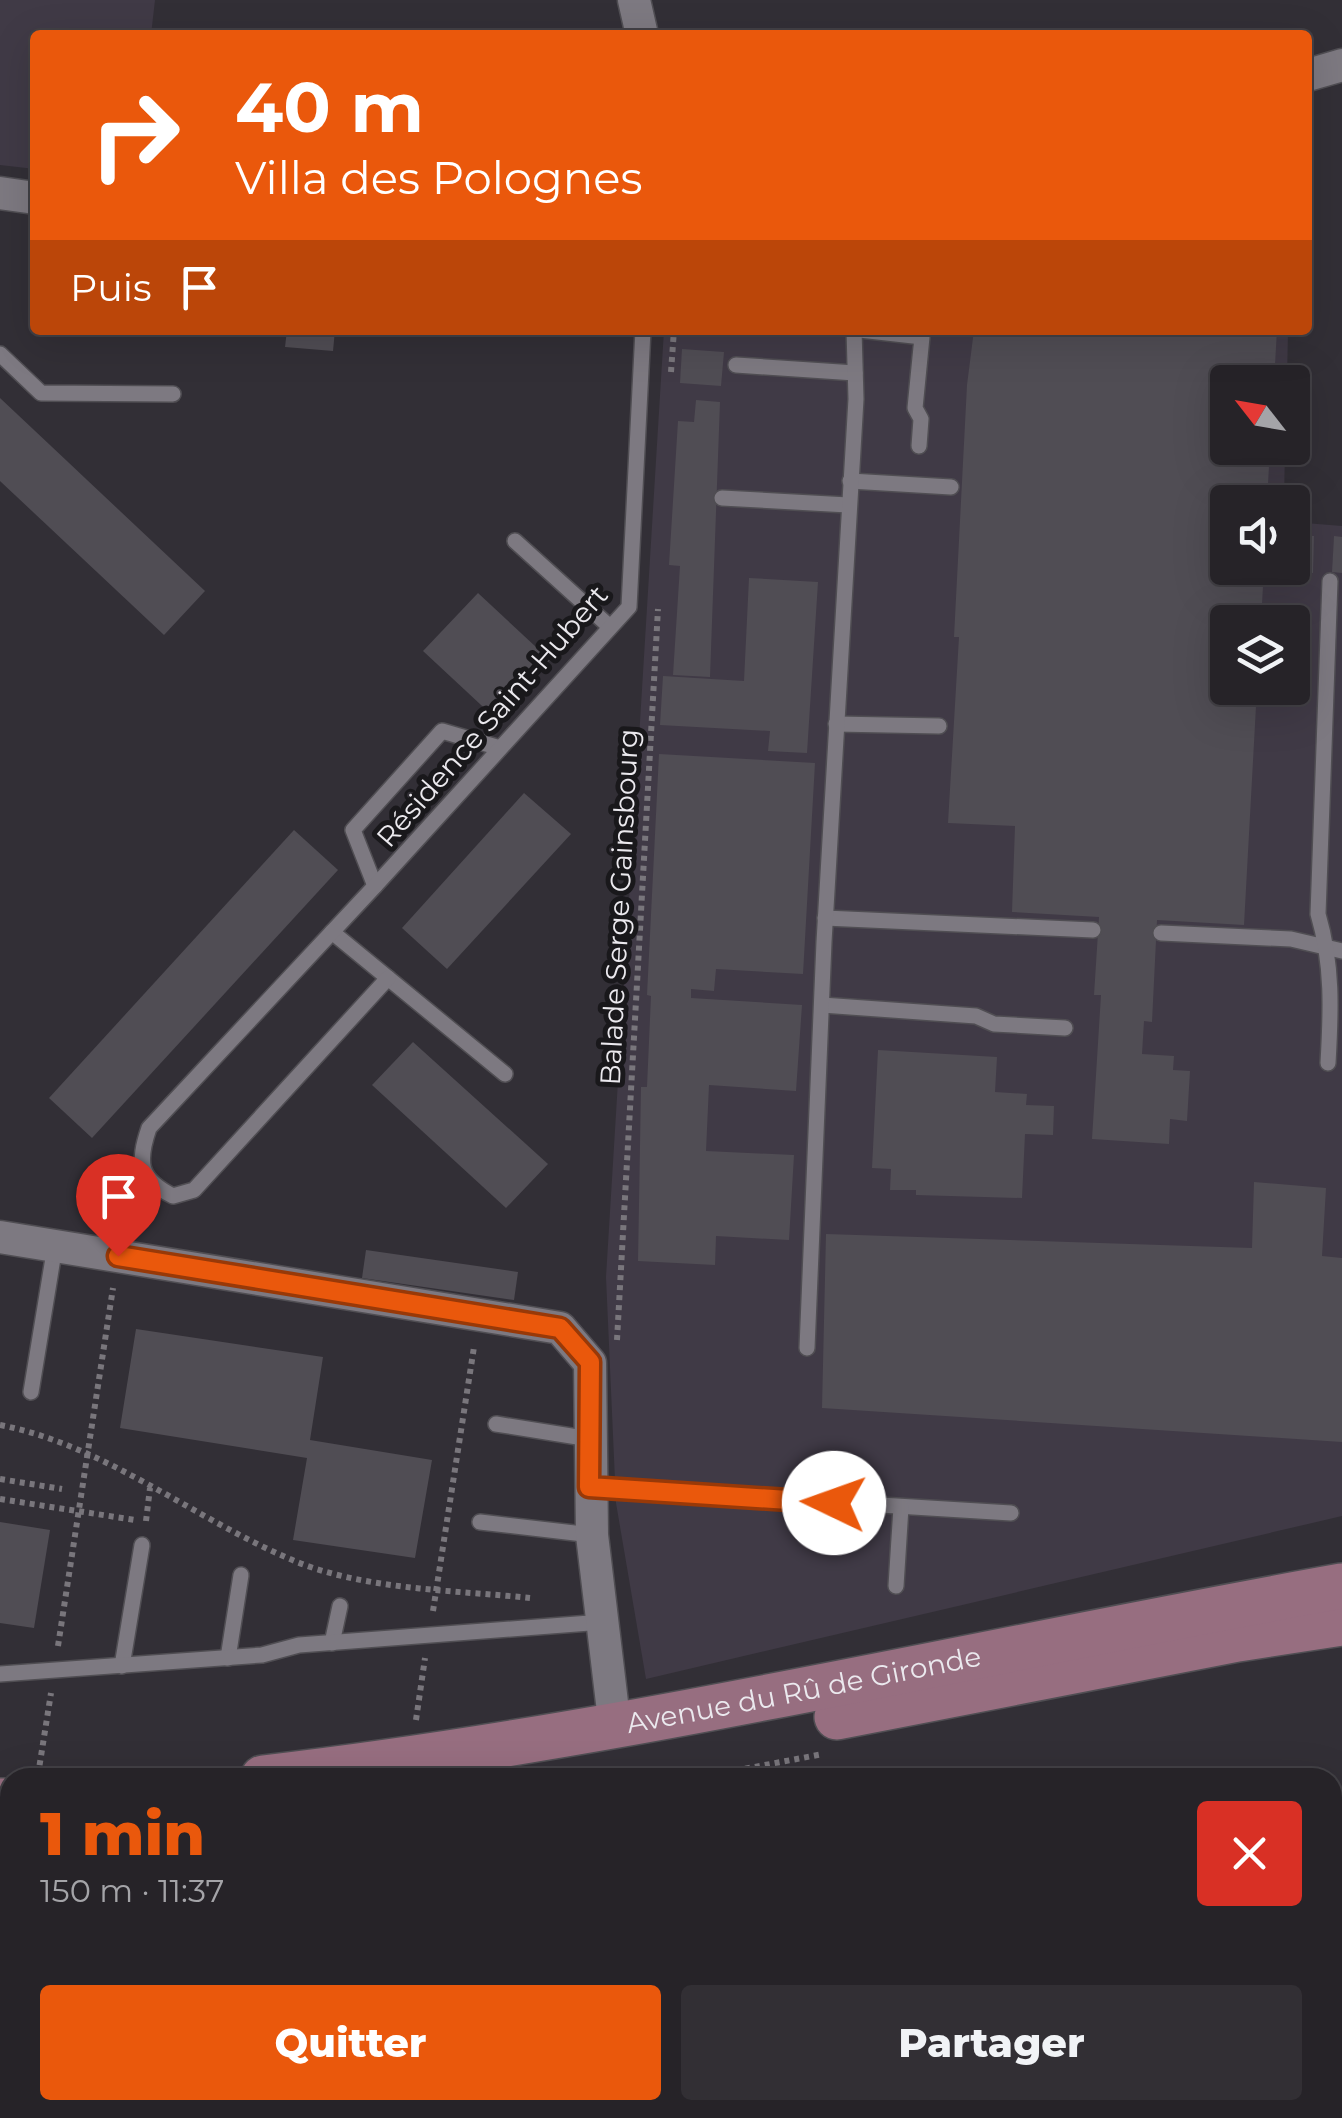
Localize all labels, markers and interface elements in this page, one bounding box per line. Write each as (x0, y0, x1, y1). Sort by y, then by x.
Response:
text: 40 m (235, 64, 424, 150)
icon: right (70, 70, 200, 200)
text: Villa des Polognes (235, 150, 642, 205)
icon: arrive (172, 260, 227, 315)
text: Puis (70, 264, 152, 311)
north arrow (1210, 365, 1310, 465)
map controls (1210, 365, 1310, 705)
button: sound (1210, 485, 1310, 585)
street label: Résidence Saint-Hubert (369, 578, 615, 854)
button: layers (1210, 605, 1310, 705)
street label: Balade Serge Gainsbourg (593, 728, 645, 1086)
pin (76, 1154, 161, 1257)
icon: arrive (91, 1169, 146, 1224)
position arrow (782, 1451, 886, 1555)
street label: Avenue du Rû de Gironde (624, 1639, 984, 1740)
text: 1 min (40, 1797, 205, 1870)
button: close (1197, 1801, 1302, 1906)
text: 150 m · 11:37 (40, 1871, 224, 1910)
button: Quitter (40, 1985, 661, 2100)
button: Partager (681, 1985, 1302, 2100)

